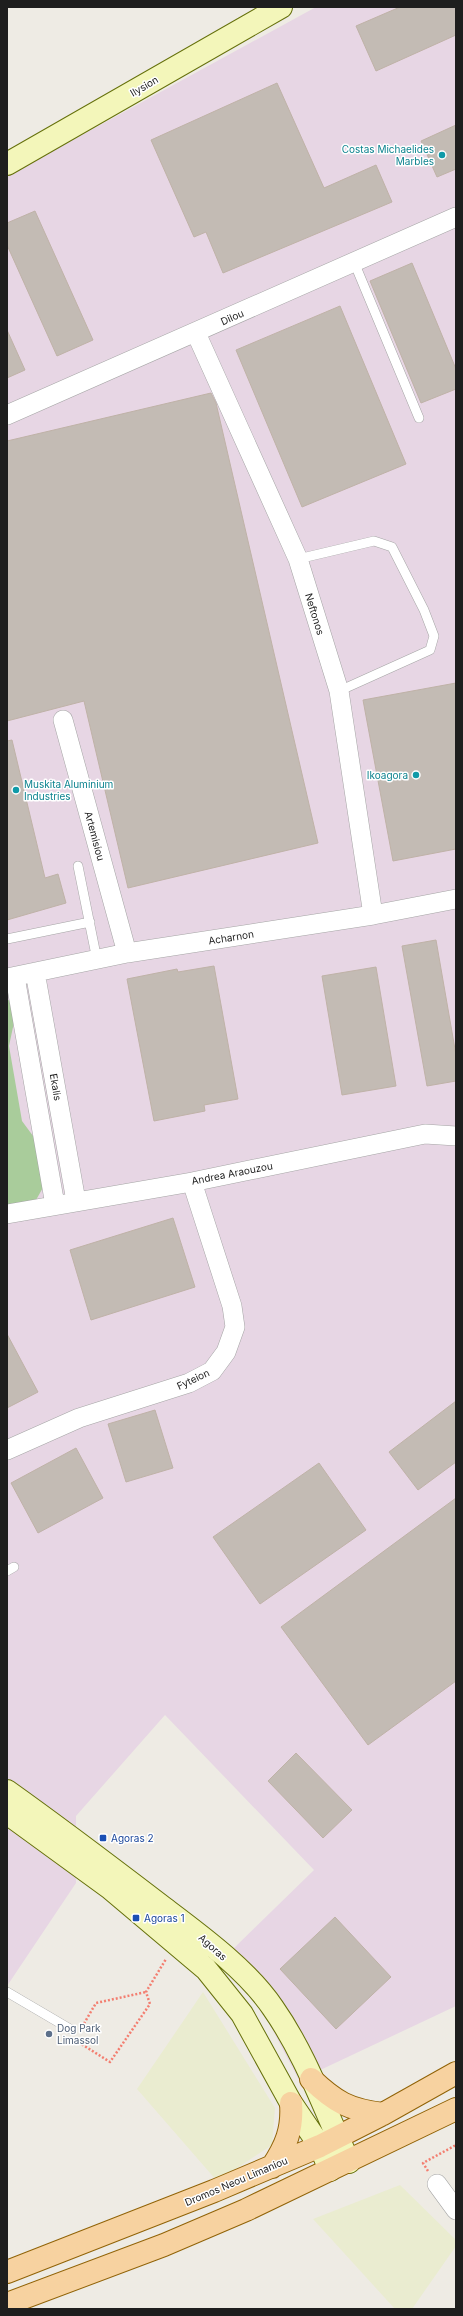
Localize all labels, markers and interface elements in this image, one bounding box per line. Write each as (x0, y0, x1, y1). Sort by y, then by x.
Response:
street label: Ilysion (128, 73, 160, 99)
place label: Costas Michaelides Marbles (342, 143, 434, 167)
marker: Costas Michaelides Marbles (437, 150, 447, 160)
street label: Dilou (219, 307, 245, 327)
street label: Neftonos (303, 592, 327, 636)
place label: Ikoagora (367, 769, 408, 781)
marker: Ikoagora (411, 770, 421, 780)
place label: Muskita Aluminium Industries (24, 778, 113, 802)
marker: Muskita Aluminium Industries (11, 785, 21, 795)
street label: Artemisiou (83, 810, 107, 862)
street label: Acharnon (207, 927, 255, 947)
street label: Ekalis (48, 1073, 64, 1101)
street label: Andrea Araouzou (190, 1159, 274, 1187)
street label: Fyteion (175, 1366, 211, 1392)
place label: Agoras 2 (111, 1832, 154, 1844)
marker: Agoras 2 (98, 1833, 108, 1843)
place label: Agoras 1 (144, 1912, 185, 1924)
marker: Agoras 1 (131, 1913, 141, 1923)
street label: Agoras (196, 1931, 230, 1963)
place label: Dog Park Limassol (57, 2022, 101, 2046)
marker: Dog Park Limassol (44, 2029, 54, 2039)
street label: Dromos Neou Limaniou (183, 2154, 289, 2208)

